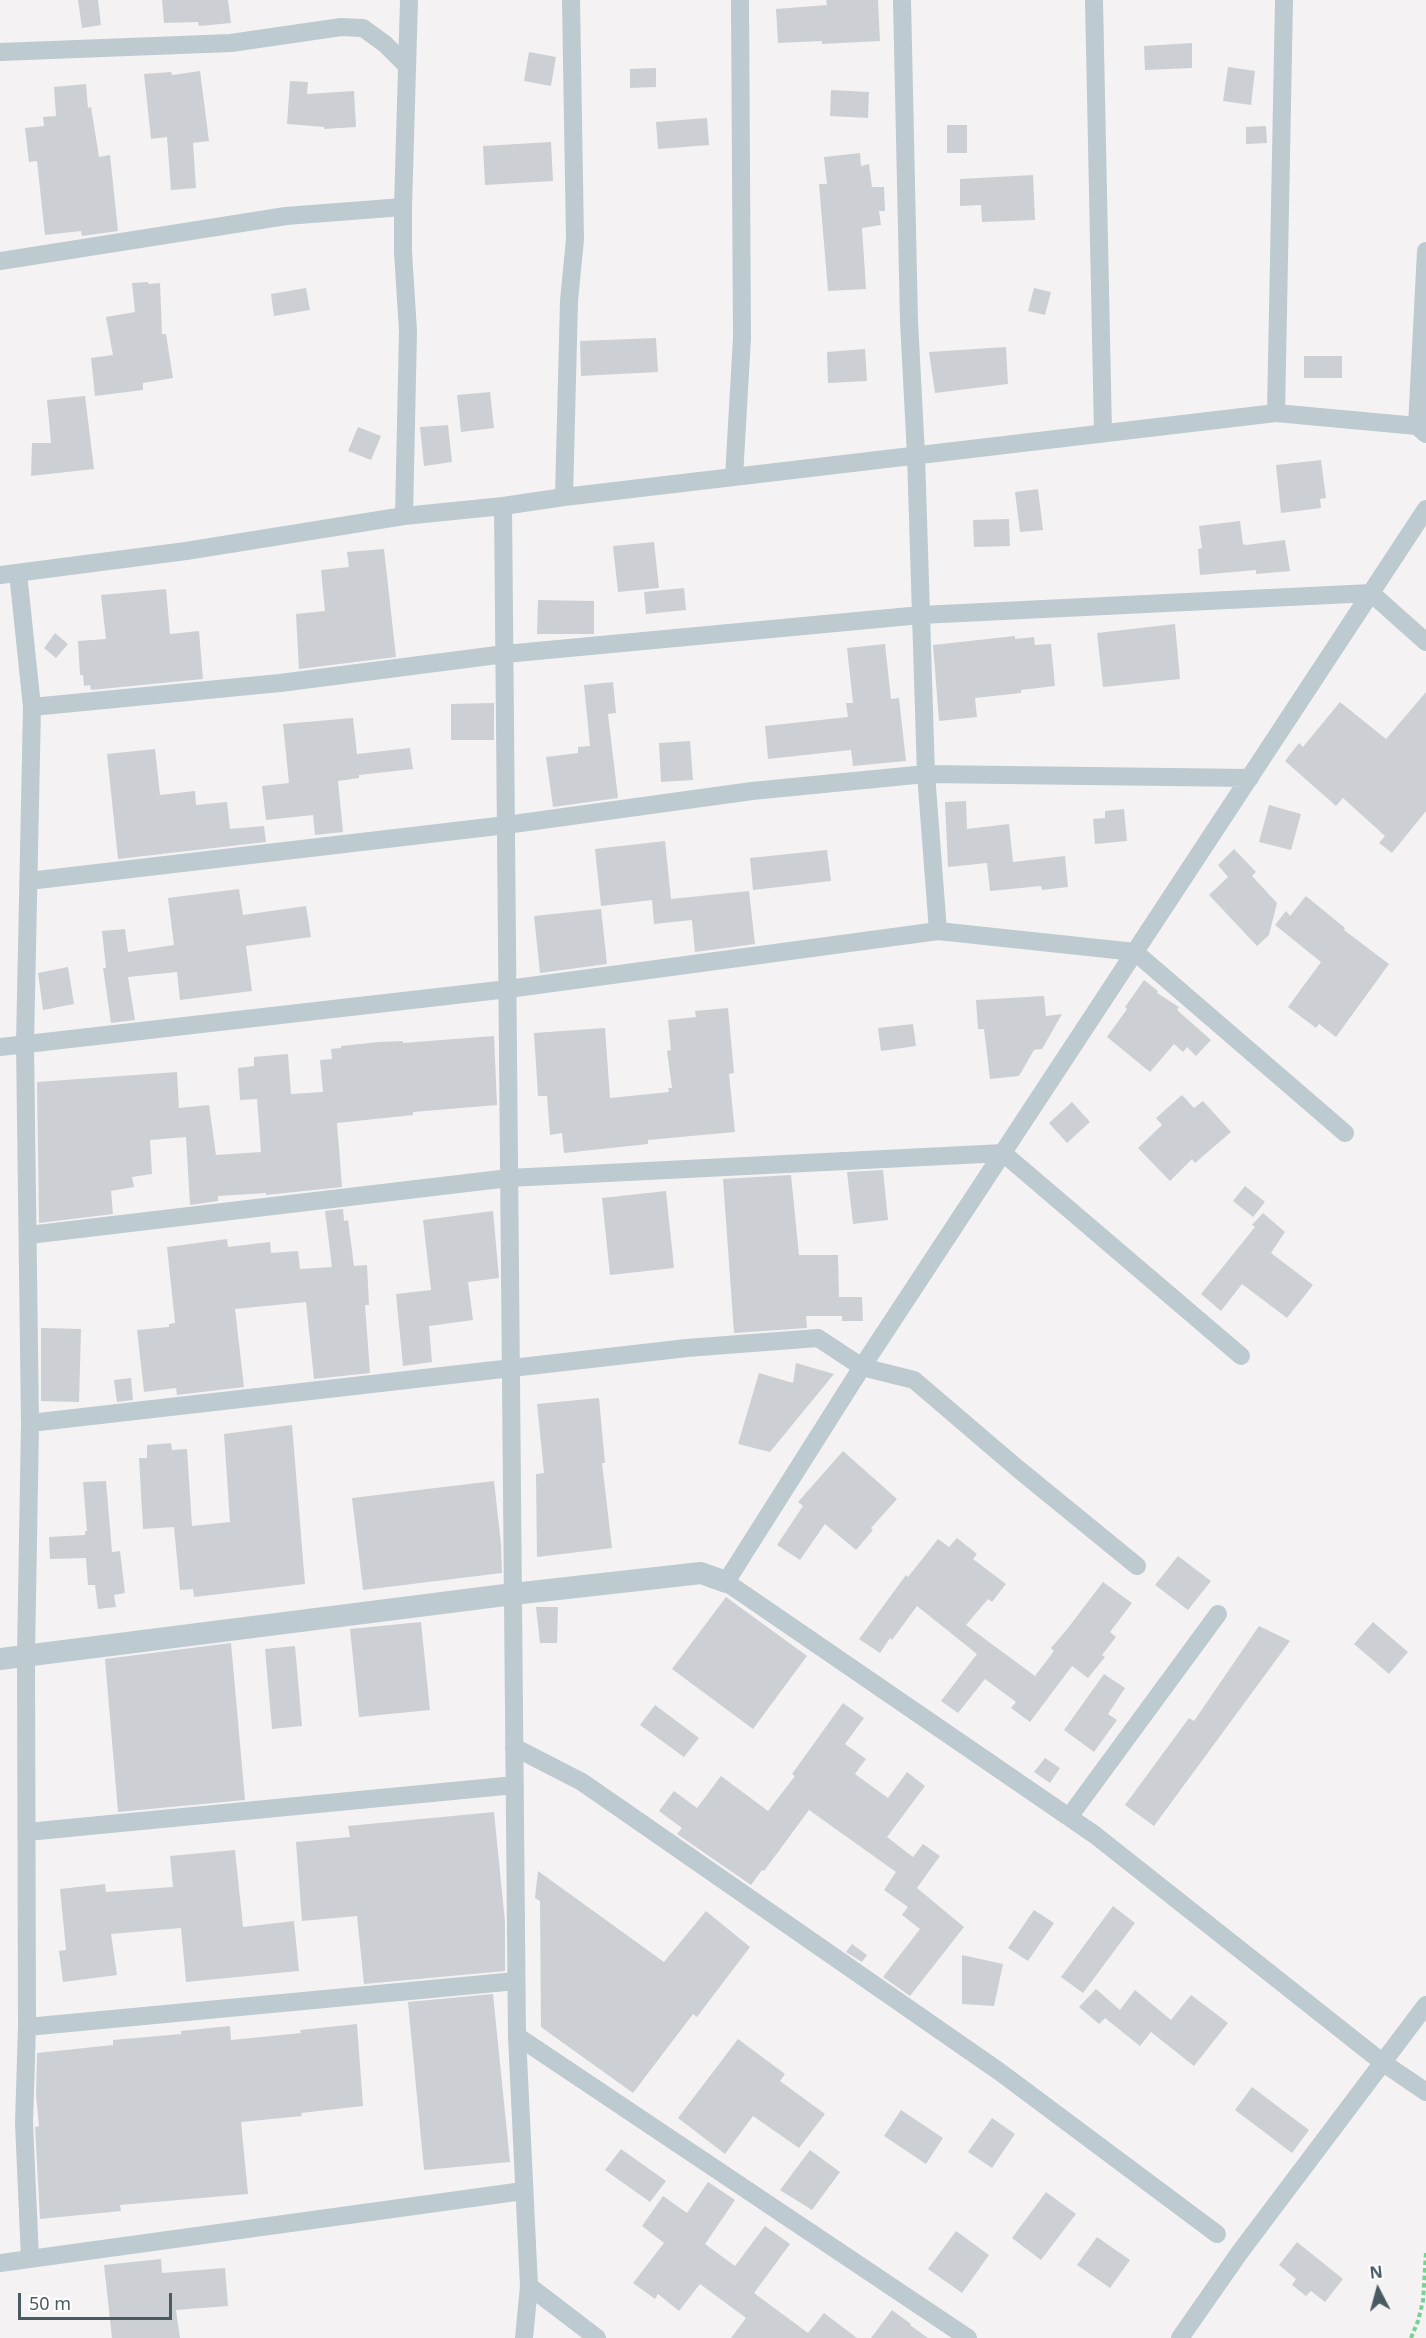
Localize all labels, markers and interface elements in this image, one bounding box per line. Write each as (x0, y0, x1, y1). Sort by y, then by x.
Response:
north arrow (1348, 2260, 1408, 2320)
text: N (1368, 2260, 1384, 2284)
scale bar (21, 2281, 176, 2319)
text: 50 m (29, 2291, 71, 2315)

